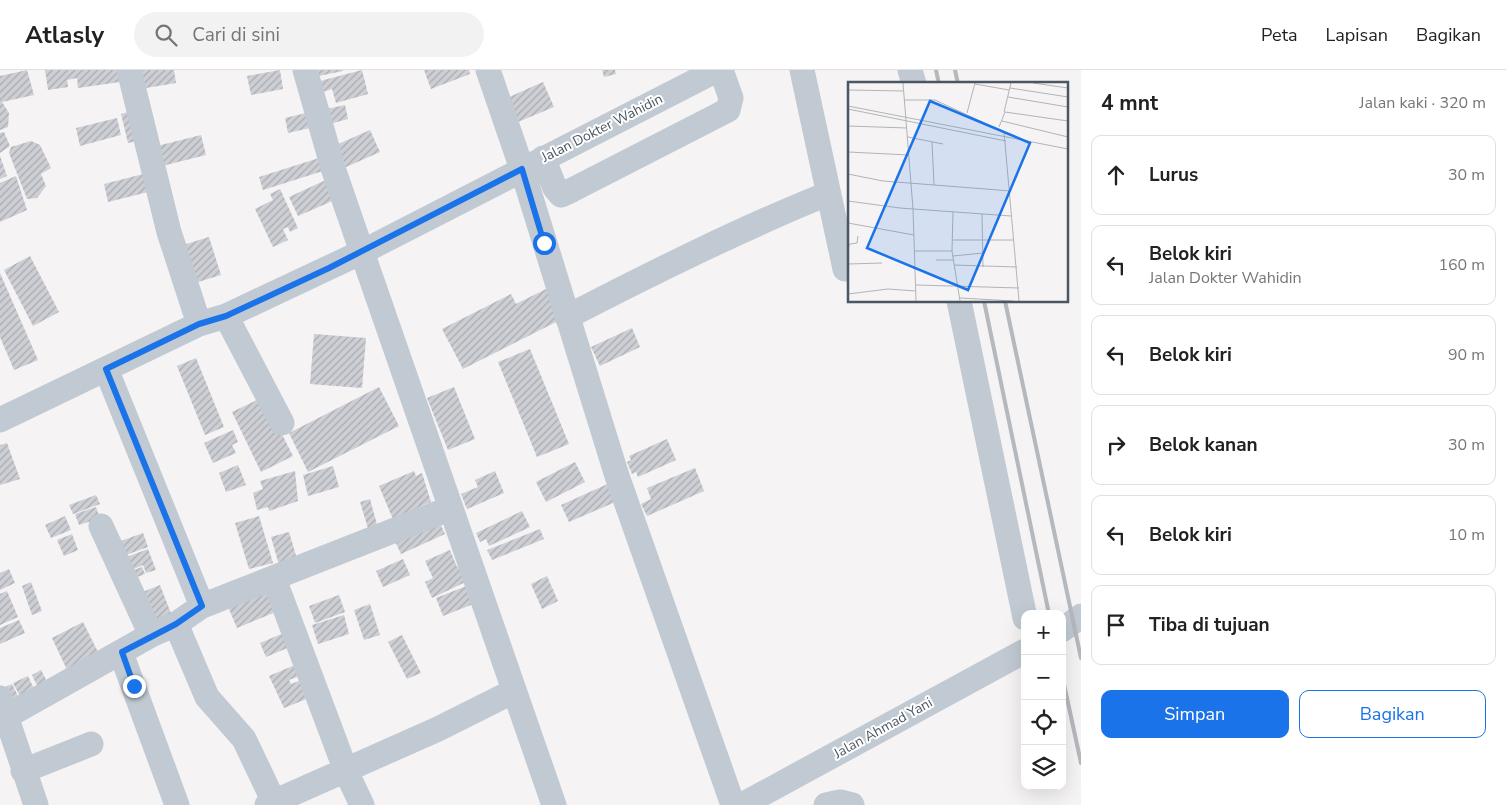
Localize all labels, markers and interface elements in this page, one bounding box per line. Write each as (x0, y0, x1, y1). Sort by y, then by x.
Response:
search box (134, 12, 484, 57)
text: Atlasly (25, 19, 104, 51)
icon: search (152, 21, 180, 49)
text: Cari di sini (192, 22, 280, 48)
text: Peta (1261, 23, 1297, 47)
text: Lapisan (1325, 23, 1388, 47)
text: Bagikan (1416, 23, 1481, 47)
inset map (848, 82, 1068, 302)
street label: Jalan Dokter Wahidin (537, 89, 666, 167)
text: 4 mnt (1101, 89, 1158, 117)
text: Jalan kaki · 320 m (1359, 92, 1486, 114)
icon: ahead (1102, 161, 1130, 189)
text: Lurus (1149, 162, 1198, 188)
text: 30 m (1448, 164, 1485, 186)
route start (533, 232, 556, 255)
text: Belok kiri (1149, 241, 1232, 267)
icon: left (1102, 251, 1130, 279)
text: 160 m (1438, 254, 1485, 276)
text: Jalan Dokter Wahidin (1149, 267, 1302, 289)
icon: left (1102, 341, 1130, 369)
text: Belok kiri (1149, 342, 1232, 368)
text: 90 m (1448, 344, 1485, 366)
icon: right (1102, 431, 1130, 459)
text: Belok kanan (1149, 432, 1258, 458)
text: 30 m (1448, 434, 1485, 456)
icon: left (1102, 521, 1130, 549)
text: Belok kiri (1149, 522, 1232, 548)
text: 10 m (1448, 524, 1485, 546)
map controls (1021, 610, 1066, 790)
button: + (1021, 610, 1066, 655)
icon: arrive (1102, 611, 1130, 639)
text: Tiba di tujuan (1149, 612, 1270, 638)
button: − (1021, 655, 1066, 700)
route end (123, 675, 146, 698)
button: Simpan (1101, 690, 1289, 738)
button: Bagikan (1299, 690, 1486, 738)
street label: Jalan Ahmad Yani (829, 693, 936, 764)
button: locate (1021, 700, 1066, 745)
button: layers (1021, 745, 1066, 790)

